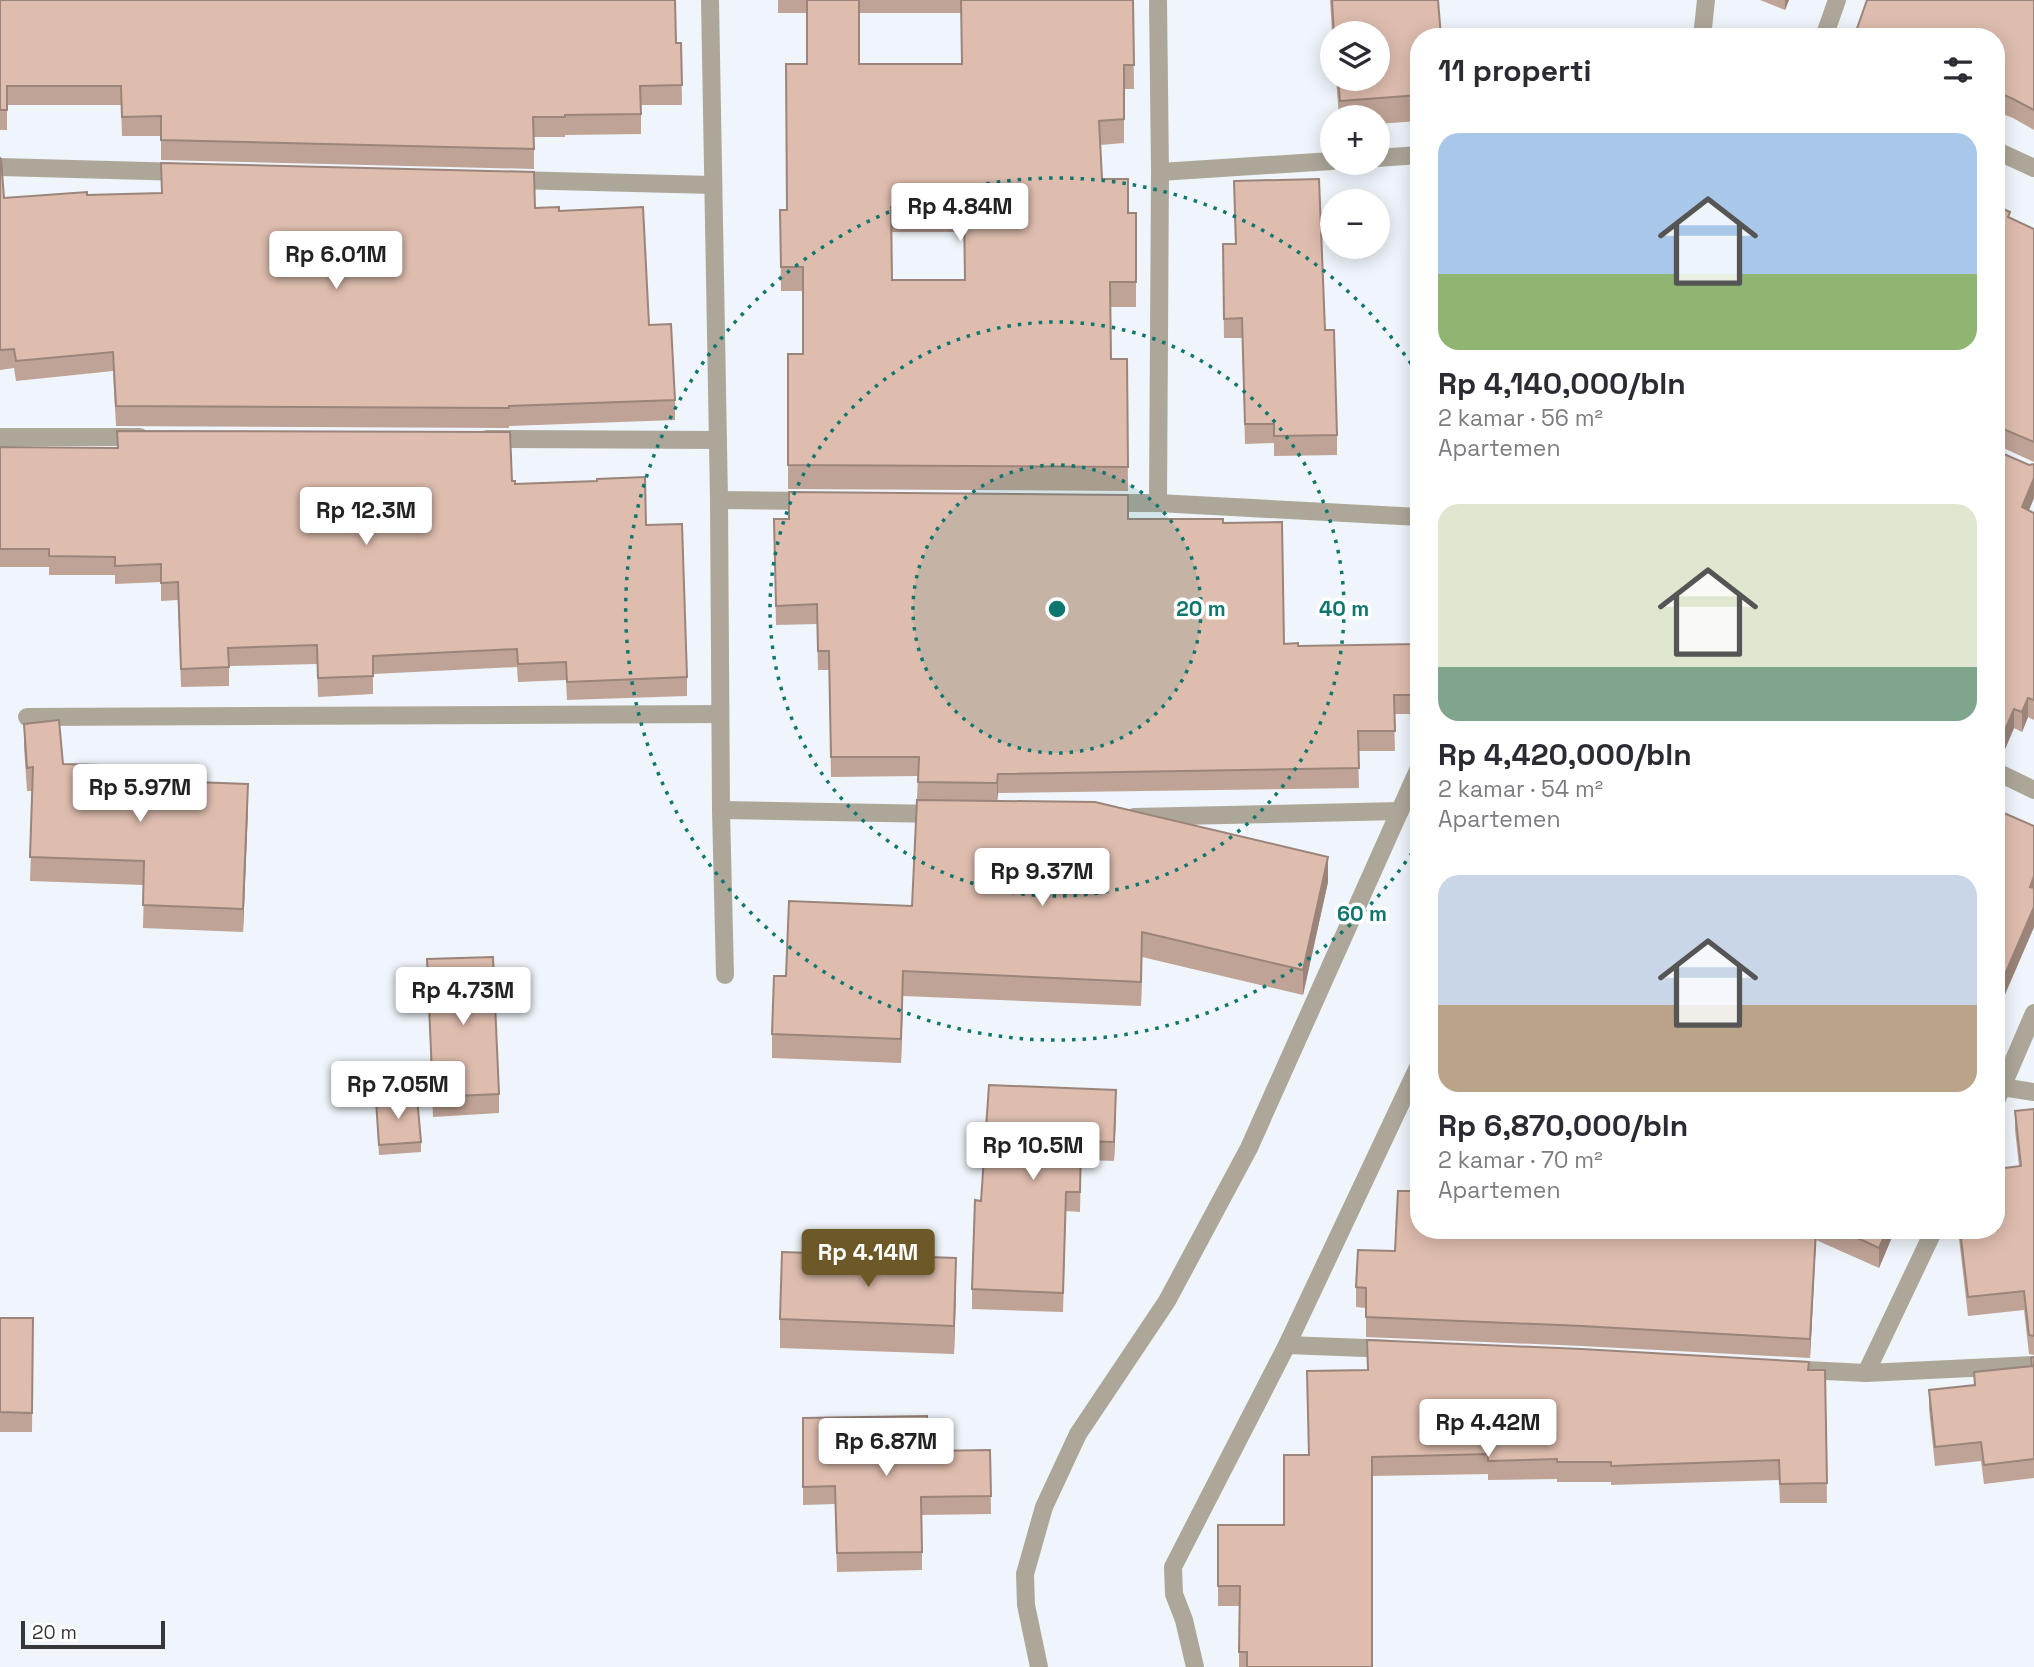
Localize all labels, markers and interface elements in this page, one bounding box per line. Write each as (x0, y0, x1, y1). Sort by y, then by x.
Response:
map controls (1320, 21, 1390, 259)
button: layers (1320, 21, 1390, 91)
text: 11 properti (1438, 51, 1592, 90)
icon: filters (1939, 51, 1977, 89)
button: + (1320, 105, 1390, 175)
icon: home (1645, 178, 1771, 304)
pin: Rp 4.84M (888, 184, 1032, 243)
button: − (1320, 189, 1390, 259)
text: Rp 4.84M (907, 191, 1013, 221)
pin: Rp 6.01M (264, 232, 408, 291)
text: Rp 6.01M (285, 239, 387, 269)
text: Rp 4,140,000/bln (1438, 364, 1686, 403)
text: 2 kamar · 56 m² (1438, 403, 1603, 433)
text: Apartemen (1438, 433, 1560, 463)
pin: Rp 12.3M (294, 488, 438, 547)
text: Rp 12.3M (316, 495, 416, 525)
icon: home (1645, 549, 1771, 675)
text: 20 m (1176, 595, 1226, 622)
text: 40 m (1319, 595, 1369, 622)
centre of rings (1045, 597, 1069, 621)
text: Rp 4,420,000/bln (1438, 735, 1692, 774)
pin: Rp 5.97M (68, 764, 212, 824)
text: Rp 5.97M (89, 772, 191, 802)
text: 2 kamar · 54 m² (1438, 774, 1603, 804)
text: Apartemen (1438, 804, 1560, 834)
pin: Rp 9.37M (970, 848, 1114, 908)
text: Rp 9.37M (991, 856, 1093, 886)
text: 60 m (1337, 900, 1387, 927)
icon: home (1645, 920, 1771, 1046)
pin: Rp 4.73M (391, 968, 535, 1027)
text: Rp 4.73M (412, 975, 514, 1005)
pin: Rp 7.05M (326, 1062, 470, 1121)
text: Rp 7.05M (347, 1069, 449, 1099)
text: Rp 6,870,000/bln (1438, 1106, 1688, 1145)
pin: Rp 10.5M (961, 1122, 1105, 1182)
text: Rp 10.5M (982, 1130, 1084, 1160)
text: 2 kamar · 70 m² (1438, 1145, 1603, 1175)
text: Apartemen (1438, 1175, 1560, 1205)
pin: Rp 4.14M (796, 1230, 940, 1289)
text: Rp 4.14M (818, 1237, 918, 1267)
pin: Rp 4.42M (1416, 1400, 1560, 1459)
text: Rp 4.42M (1435, 1407, 1541, 1437)
pin: Rp 6.87M (814, 1418, 958, 1478)
text: Rp 6.87M (835, 1426, 937, 1456)
scale bar (21, 1618, 164, 1650)
text: 20 m (32, 1620, 77, 1645)

